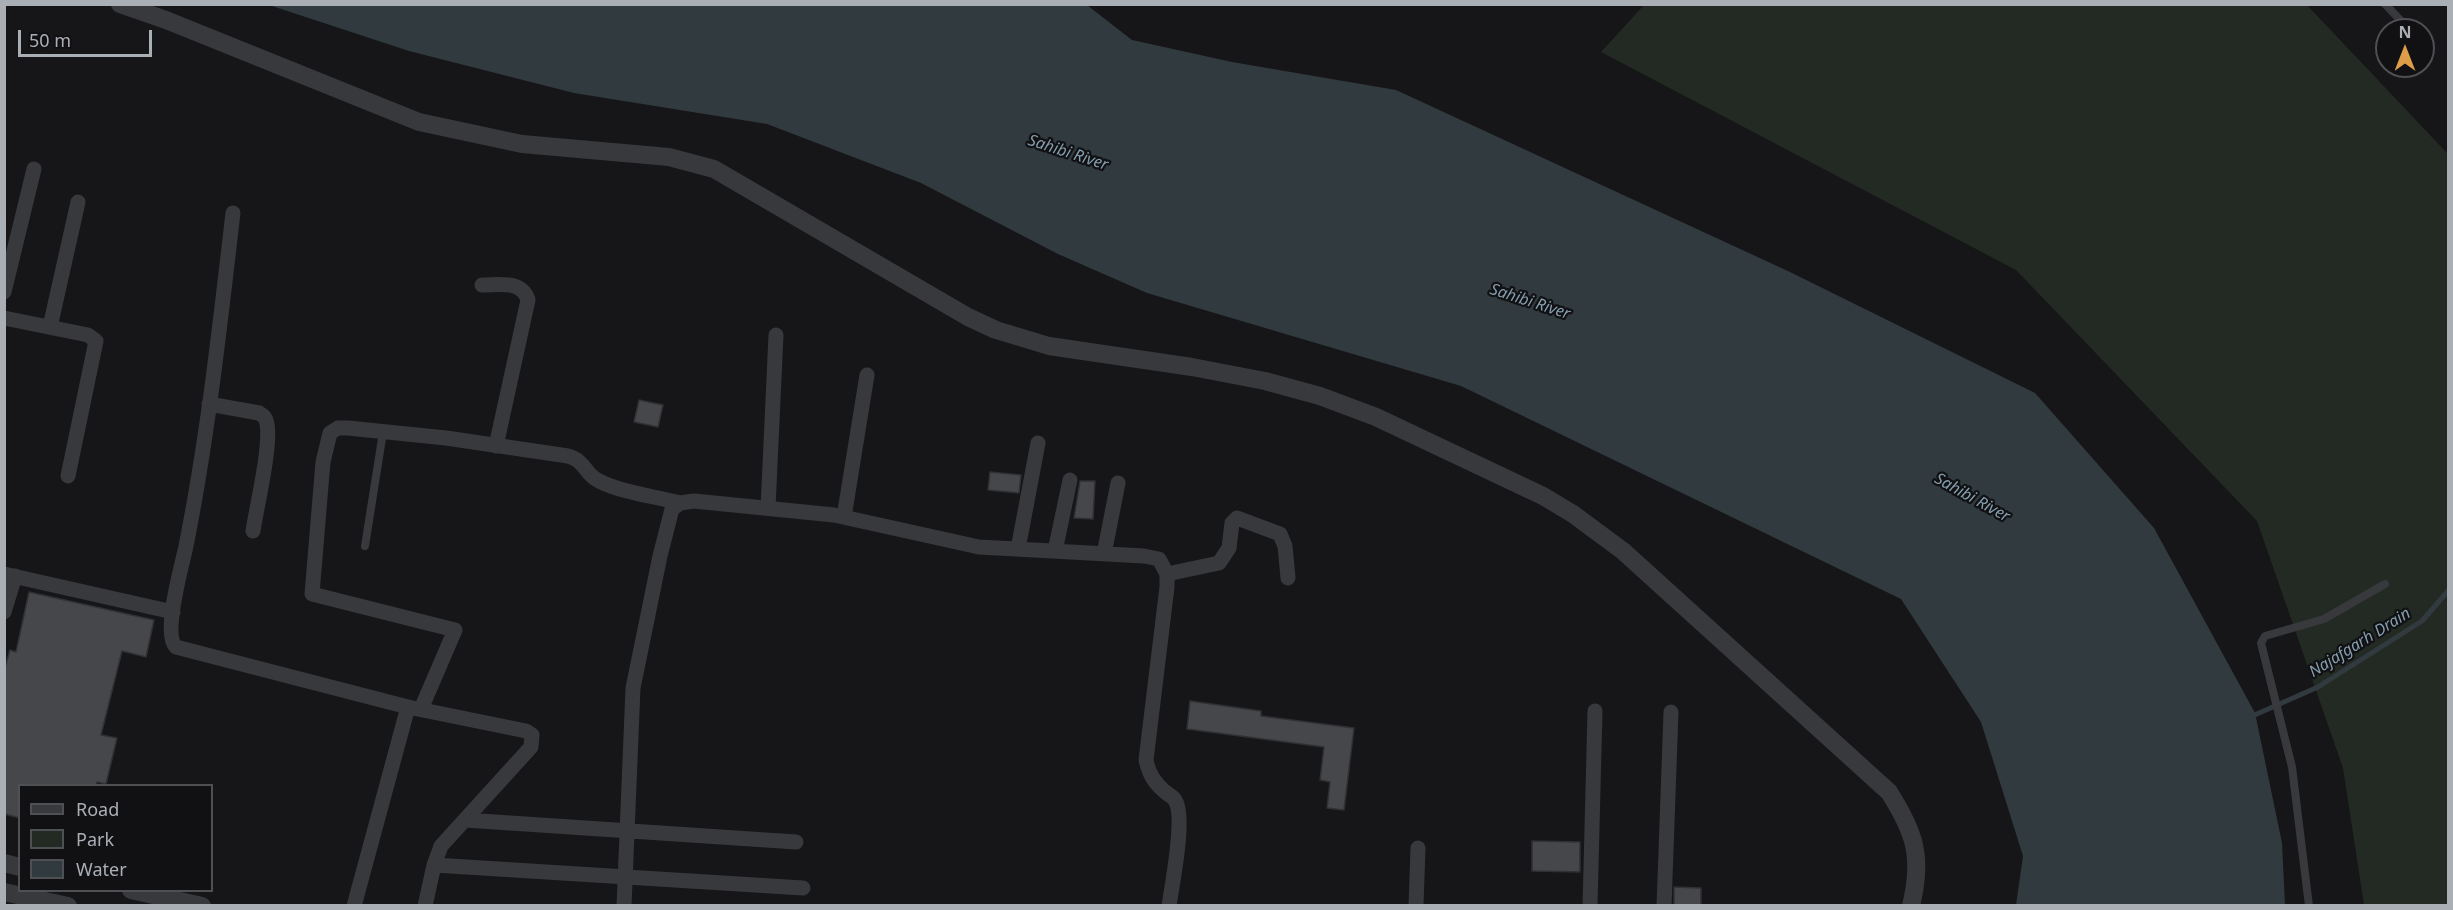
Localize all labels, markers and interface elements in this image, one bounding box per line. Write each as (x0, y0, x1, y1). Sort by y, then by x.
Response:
scale bar (21, 18, 154, 56)
north arrow (2375, 18, 2435, 78)
text: N (2398, 21, 2412, 43)
text: 50 m (29, 28, 71, 52)
water label: Sahibi River (1025, 131, 1111, 175)
water label: Sahibi River (1487, 280, 1573, 324)
water label: Sahibi River (1931, 469, 2013, 527)
water label: Najafgarh Drain (2306, 604, 2414, 682)
legend (18, 784, 213, 892)
text: Road (76, 797, 119, 821)
text: Park (76, 827, 114, 851)
text: Water (76, 857, 127, 881)

